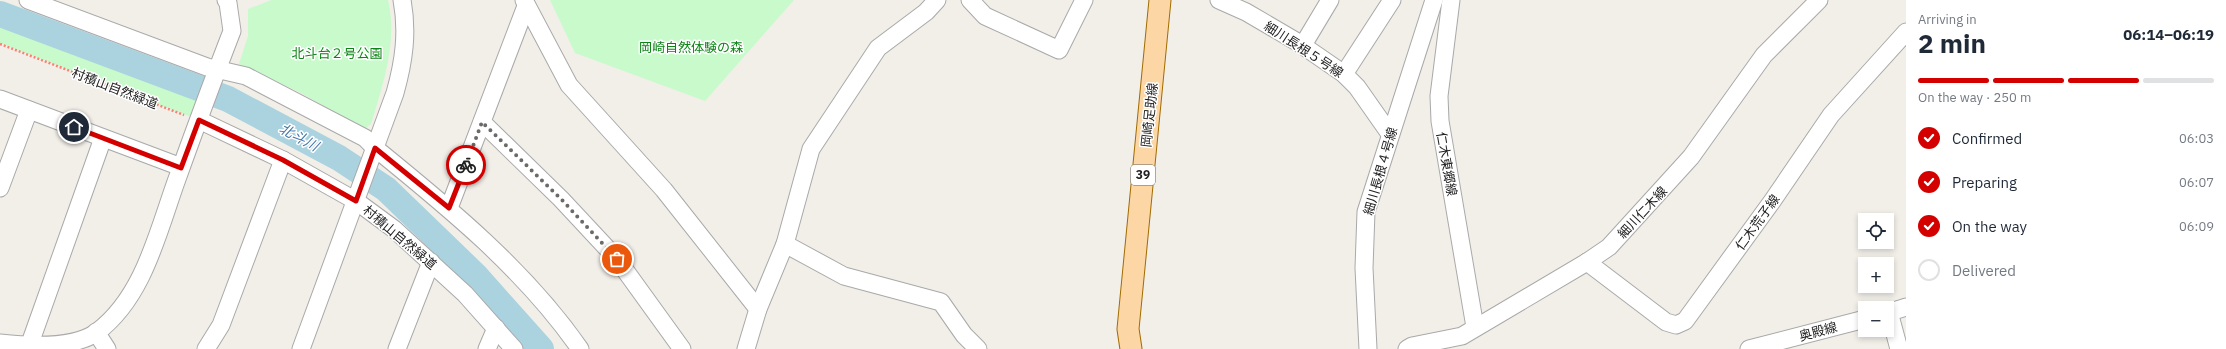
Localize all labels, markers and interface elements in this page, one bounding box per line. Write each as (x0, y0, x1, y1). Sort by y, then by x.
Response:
text: Arriving in (1918, 11, 1977, 28)
street label: 細川長根５号線 (1261, 18, 1347, 81)
text: 06:14–06:19 (2123, 25, 2214, 44)
text: 2 min (1918, 26, 1986, 60)
park label: 岡崎自然体験の森 (639, 39, 743, 56)
park label: 北斗台２号公園 (291, 45, 383, 62)
street label: 村積山自然緑道 (69, 64, 160, 113)
street label: 岡崎足助線 (1138, 82, 1161, 148)
text: On the way · 250 m (1918, 89, 2031, 106)
pin (57, 110, 91, 144)
icon: home (63, 116, 85, 138)
water label: 北斗川 (276, 119, 324, 156)
street label: 細川長根４号線 (1360, 125, 1401, 217)
icon: check (1918, 127, 1940, 149)
text: Confirmed (1952, 129, 2022, 148)
text: 06:03 (2179, 130, 2214, 147)
street label: 仁木東郷線 (1432, 131, 1461, 198)
courier (446, 145, 486, 185)
icon: bike (455, 154, 477, 176)
road number: 39 (1131, 165, 1155, 185)
icon: check (1918, 171, 1940, 193)
text: Preparing (1952, 173, 2017, 192)
text: 06:07 (2179, 174, 2214, 191)
street label: 細川仁木線 (1614, 183, 1671, 242)
street label: 仁木荒子線 (1731, 191, 1783, 254)
street label: 村積山自然緑道 (359, 202, 440, 273)
map controls (1858, 213, 1894, 337)
button: locate (1858, 213, 1894, 249)
icon: check (1918, 215, 1940, 237)
text: On the way (1952, 217, 2027, 236)
text: 06:09 (2179, 218, 2214, 235)
pin (600, 242, 634, 276)
icon: bag (606, 248, 628, 270)
button: + (1858, 257, 1894, 293)
text: Delivered (1952, 261, 2016, 280)
button: − (1858, 301, 1894, 337)
street label: 奥殿線 (1797, 318, 1839, 345)

